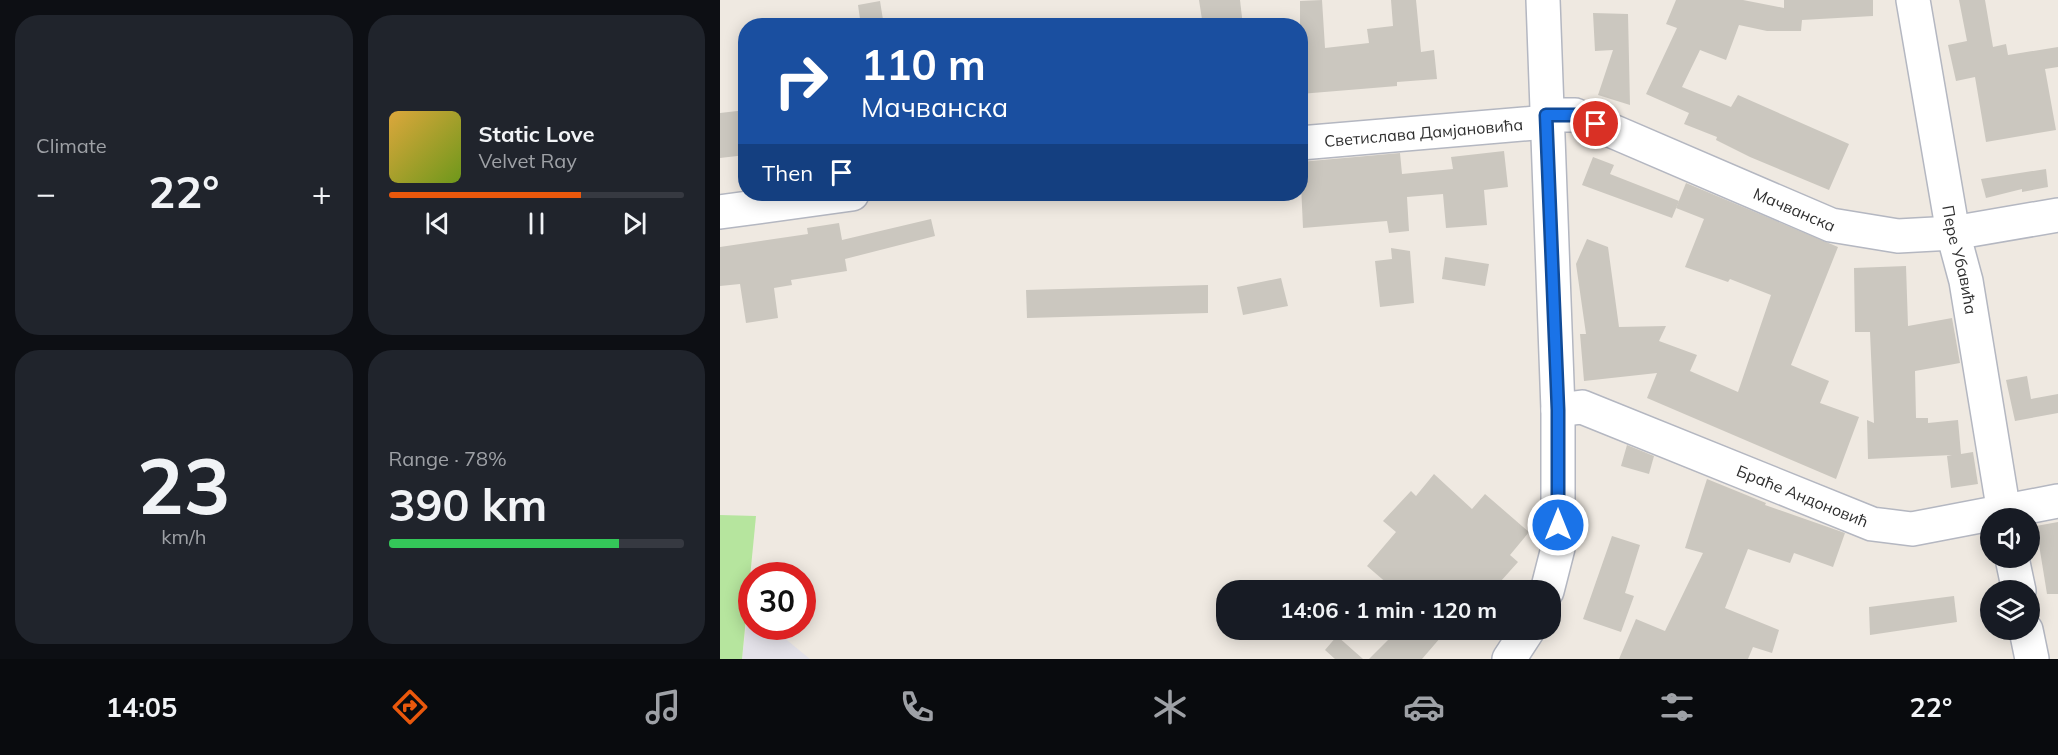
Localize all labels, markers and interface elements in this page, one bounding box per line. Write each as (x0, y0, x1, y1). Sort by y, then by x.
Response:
text: 110 m (861, 38, 986, 91)
icon: right (762, 42, 840, 120)
text: Мачванска (861, 90, 1008, 124)
pin (1570, 98, 1621, 149)
icon: arrive (1579, 107, 1612, 140)
street label: Светислава Дамјановића (1323, 114, 1524, 151)
text: Static Love (479, 120, 595, 148)
text: Climate (36, 133, 107, 158)
text: Velvet Ray (479, 148, 577, 173)
icon: arrive (825, 156, 858, 189)
text: Then (762, 159, 813, 187)
text: 22° (148, 163, 219, 219)
text: − (36, 172, 56, 213)
text: + (312, 172, 332, 213)
street label: Мачванска (1751, 183, 1839, 236)
street label: Пере Убавића (1938, 204, 1981, 316)
icon: previous (421, 207, 454, 240)
icon: pause (520, 207, 553, 240)
icon: next (618, 207, 651, 240)
text: 23 (137, 436, 231, 534)
text: Range · 78% (389, 446, 507, 471)
street label: Браће Андоновић (1734, 460, 1871, 531)
text: 390 km (389, 476, 547, 532)
position arrow (1526, 493, 1590, 557)
map controls (1980, 508, 2040, 640)
button: sound (1980, 508, 2040, 568)
text: km/h (161, 524, 206, 549)
speed limit sign: 30 (738, 562, 816, 640)
button: layers (1980, 580, 2040, 640)
text: 14:06 · 1 min · 120 m (1280, 596, 1497, 624)
icon: directions (389, 686, 431, 728)
icon: music (642, 686, 684, 728)
icon: phone (896, 686, 938, 728)
icon: climate (1149, 686, 1191, 728)
icon: car (1403, 686, 1445, 728)
icon: filters (1656, 686, 1698, 728)
text: 14:05 (106, 690, 177, 724)
text: 22° (1910, 690, 1952, 724)

